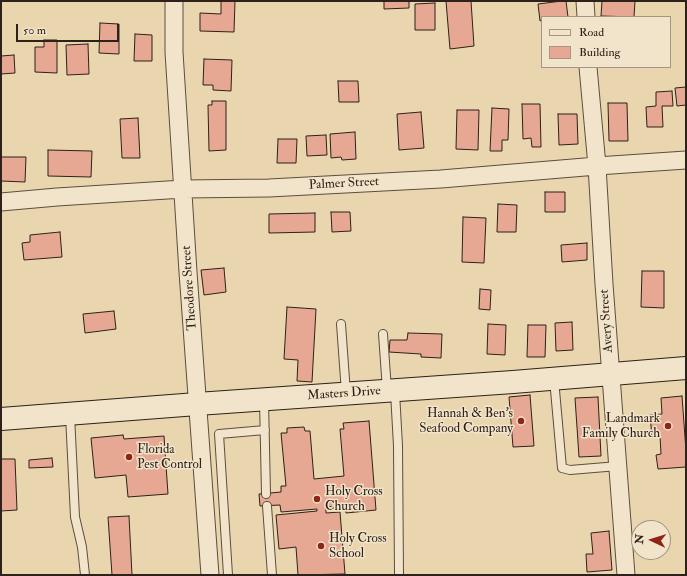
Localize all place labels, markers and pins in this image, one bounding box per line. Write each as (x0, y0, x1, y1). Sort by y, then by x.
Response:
place label: Hannah & Ben's Seafood Company (419, 406, 513, 437)
place label: Landmark Family Church (582, 411, 660, 442)
marker: Hannah & Ben's Seafood Company (516, 416, 526, 426)
marker: Landmark Family Church (663, 421, 673, 431)
place label: Florida Pest Control (137, 442, 202, 473)
marker: Florida Pest Control (124, 452, 134, 462)
place label: Holy Cross Church (325, 484, 383, 515)
marker: Holy Cross Church (312, 494, 322, 504)
place label: Holy Cross School (329, 531, 387, 562)
marker: Holy Cross School (316, 541, 326, 551)

